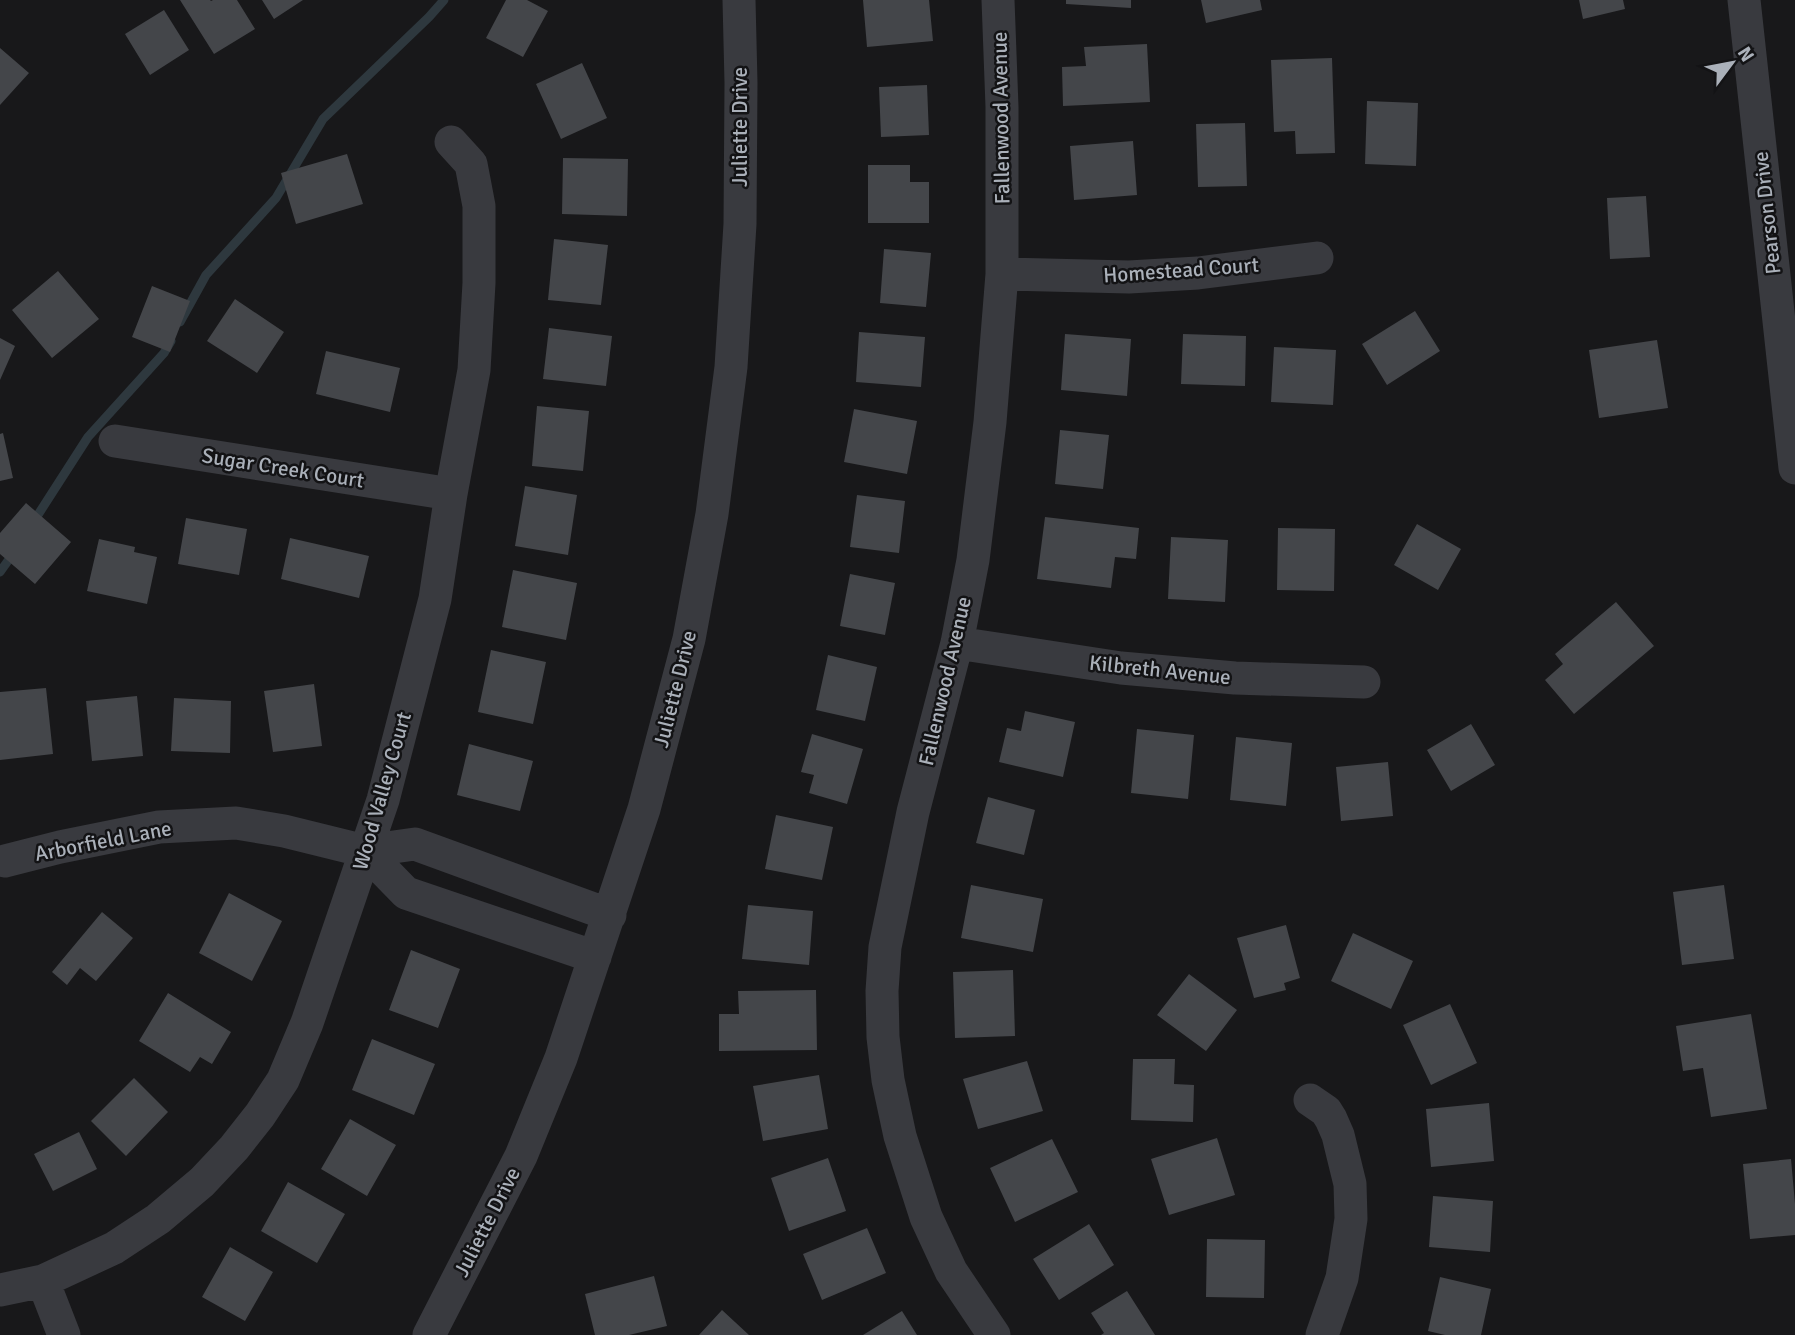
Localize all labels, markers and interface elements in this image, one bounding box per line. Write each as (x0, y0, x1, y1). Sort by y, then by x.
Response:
north arrow (1697, 28, 1767, 98)
street label: Fallenwood Avenue (986, 31, 1016, 205)
text: N (1732, 43, 1759, 66)
street label: Juliette Drive (727, 67, 753, 187)
street label: Pearson Drive (1748, 150, 1786, 276)
street label: Homestead Court (1102, 252, 1260, 288)
street label: Sugar Creek Court (200, 442, 366, 494)
street label: Fallenwood Avenue (913, 594, 977, 768)
street label: Juliette Drive (648, 628, 702, 750)
street label: Kilbreth Avenue (1088, 650, 1232, 690)
street label: Wood Valley Court (347, 709, 417, 873)
street label: Arborfield Lane (32, 815, 174, 867)
street label: Juliette Drive (448, 1163, 526, 1281)

